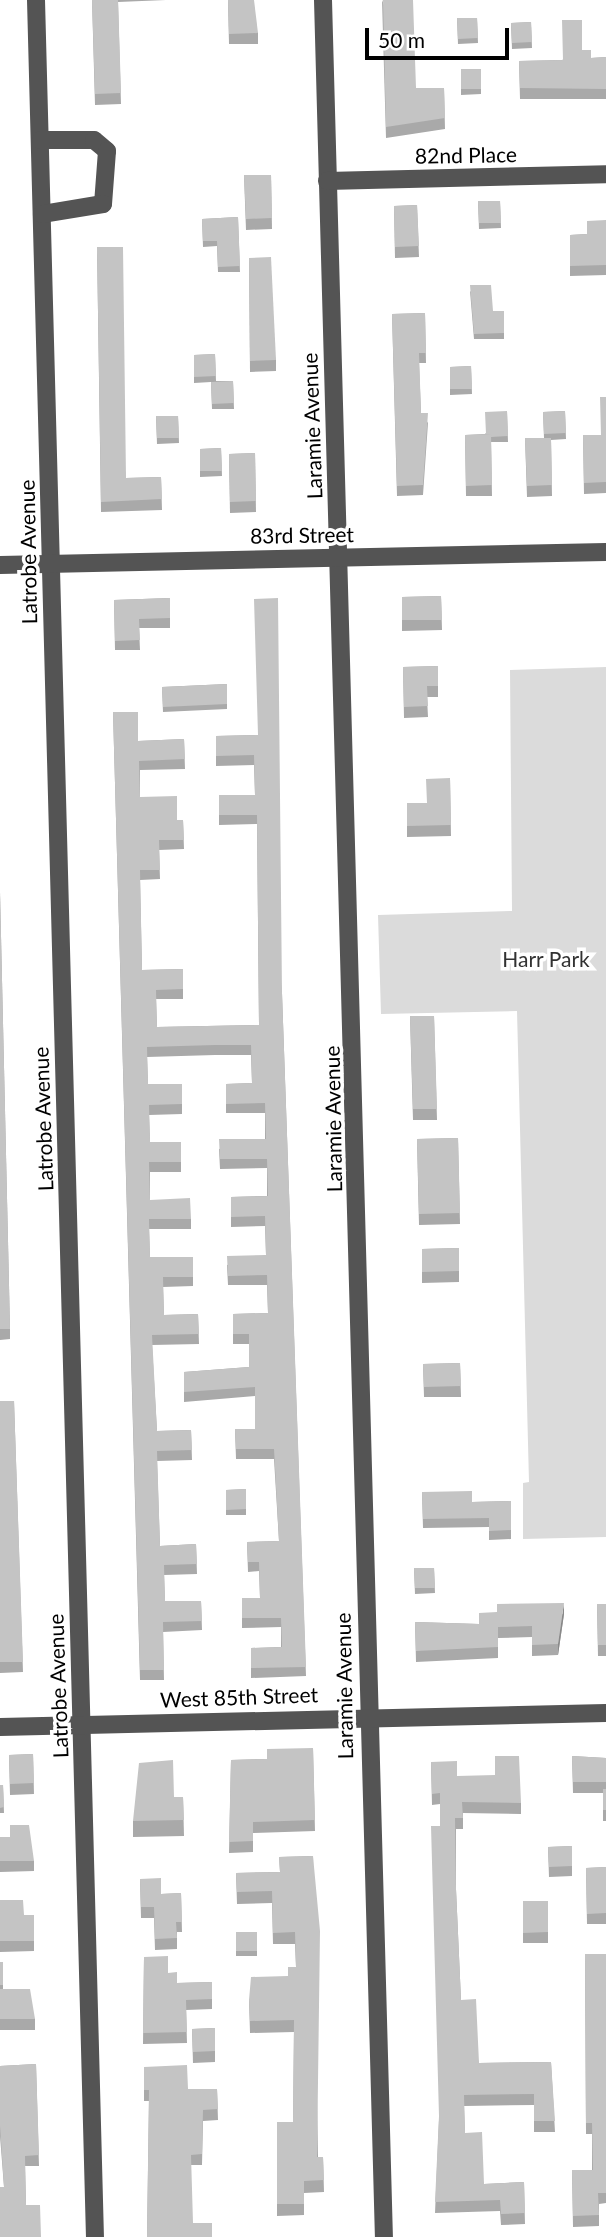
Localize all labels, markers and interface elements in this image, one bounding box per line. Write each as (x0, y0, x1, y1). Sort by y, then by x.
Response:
scale bar (368, 14, 512, 58)
text: 50 m (378, 27, 425, 52)
street label: 82nd Place (415, 142, 517, 168)
street label: Laramie Avenue (297, 352, 327, 500)
street label: Latrobe Avenue (14, 479, 42, 625)
street label: 83rd Street (250, 521, 354, 549)
park label: Harr Park (502, 946, 590, 972)
street label: Laramie Avenue (319, 1045, 347, 1193)
street label: Latrobe Avenue (28, 1046, 58, 1192)
street label: Laramie Avenue (330, 1612, 358, 1760)
street label: Latrobe Avenue (43, 1613, 73, 1759)
street label: West 85th Street (160, 1682, 318, 1712)

